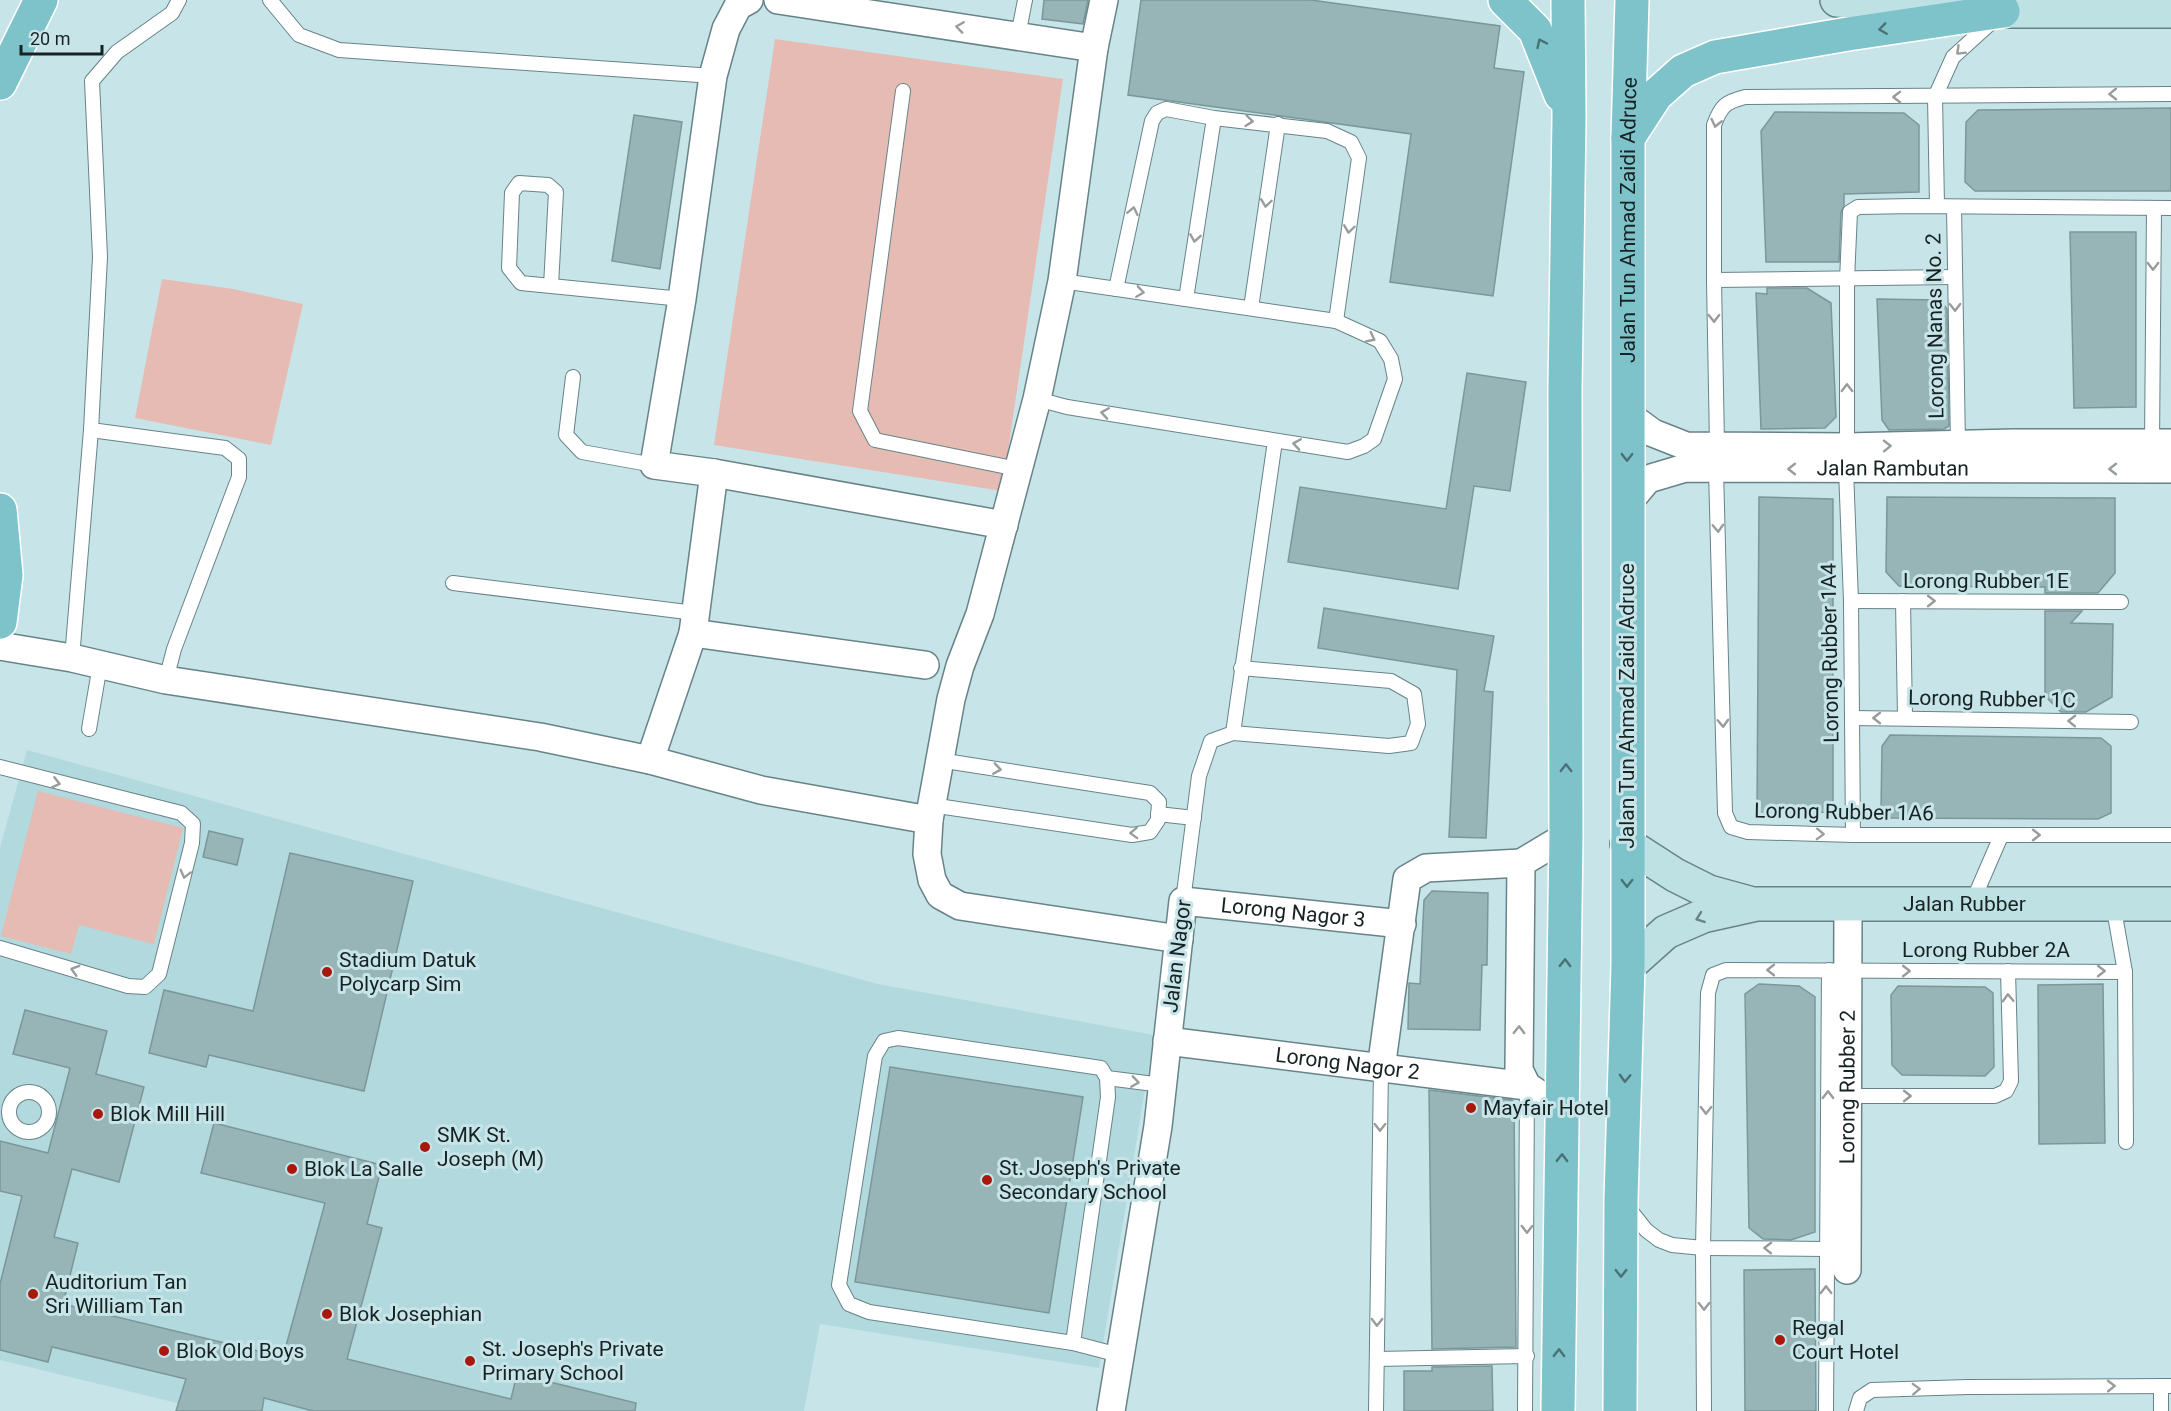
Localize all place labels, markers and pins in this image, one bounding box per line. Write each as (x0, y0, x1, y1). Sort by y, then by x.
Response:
place label: Stadium Datuk Polycarp Sim (339, 948, 477, 996)
marker: Stadium Datuk Polycarp Sim (320, 965, 334, 979)
place label: Mayfair Hotel (1483, 1096, 1609, 1120)
marker: Mayfair Hotel (1464, 1101, 1478, 1115)
place label: Blok Mill Hill (110, 1102, 225, 1126)
marker: Blok Mill Hill (91, 1107, 105, 1121)
place label: SMK St. Joseph (M) (437, 1123, 544, 1171)
marker: SMK St. Joseph (M) (418, 1140, 432, 1154)
place label: St. Joseph's Private Secondary School (999, 1156, 1181, 1204)
place label: Blok La Salle (304, 1157, 423, 1181)
marker: Blok La Salle (285, 1162, 299, 1176)
marker: St. Joseph's Private Secondary School (980, 1173, 994, 1187)
place label: Auditorium Tan Sri William Tan (45, 1270, 187, 1318)
marker: Auditorium Tan Sri William Tan (26, 1287, 40, 1301)
place label: Blok Josephian (339, 1302, 482, 1326)
marker: Blok Josephian (320, 1307, 334, 1321)
place label: Regal Court Hotel (1792, 1316, 1899, 1364)
marker: Regal Court Hotel (1773, 1333, 1787, 1347)
place label: St. Joseph's Private Primary School (482, 1337, 664, 1385)
place label: Blok Old Boys (176, 1339, 304, 1363)
marker: Blok Old Boys (157, 1344, 171, 1358)
marker: St. Joseph's Private Primary School (463, 1354, 477, 1368)

